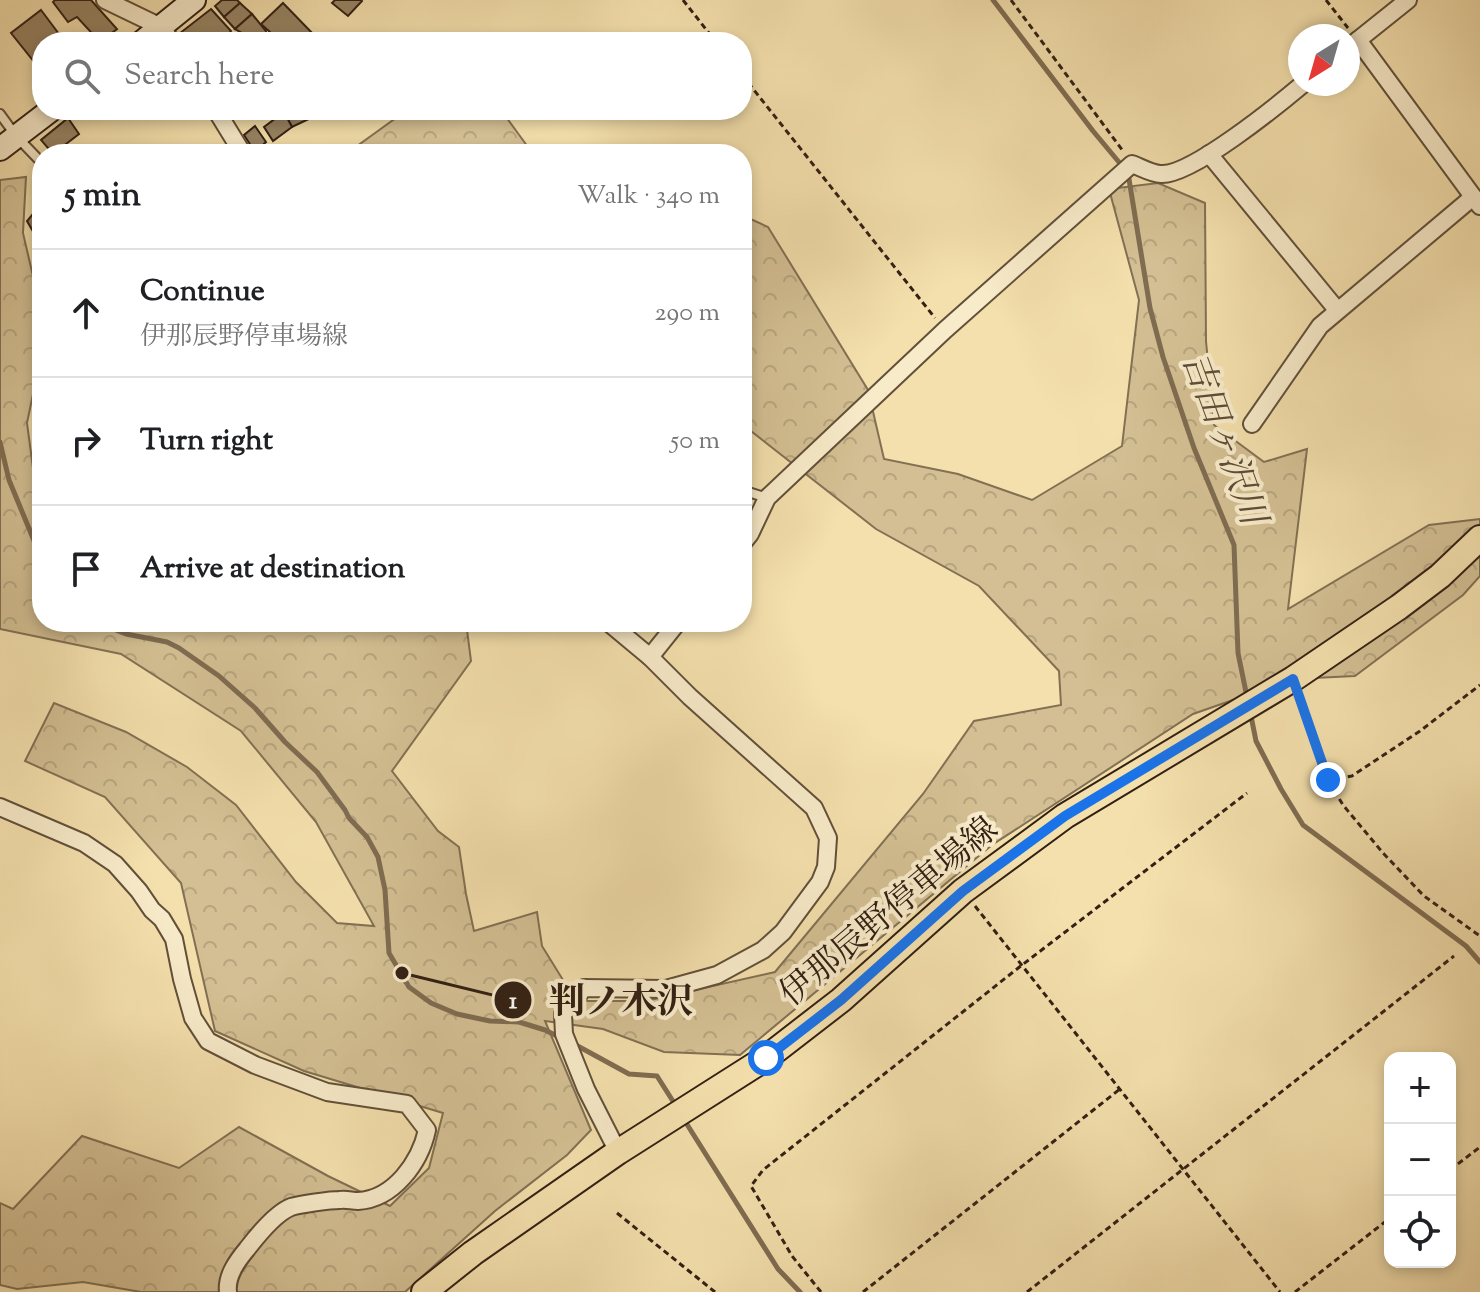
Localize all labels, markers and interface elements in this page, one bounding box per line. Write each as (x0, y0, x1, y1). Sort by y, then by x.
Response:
north arrow (1288, 24, 1360, 96)
search box (32, 32, 752, 120)
icon: search (60, 54, 104, 98)
text: Search here (124, 55, 274, 98)
text: 5 min (64, 172, 141, 221)
text: Walk · 340 m (577, 178, 720, 215)
text: Continue (140, 271, 265, 314)
icon: ahead (64, 291, 108, 335)
text: 290 m (654, 295, 720, 332)
text: 伊那辰野停車場線 (140, 319, 348, 356)
water label: 吉田ヶ沢川 (1167, 346, 1279, 536)
icon: right (64, 419, 108, 463)
text: Turn right (140, 420, 273, 463)
text: 50 m (670, 423, 720, 460)
icon: arrive (64, 547, 108, 591)
text: Arrive at destination (140, 548, 405, 591)
route end (1310, 762, 1346, 798)
street label: 伊那辰野停車場線 (770, 807, 1010, 1019)
callout: 判ノ木沢 (493, 970, 709, 1030)
text: 判ノ木沢 (549, 978, 693, 1030)
text: 1 (509, 985, 518, 1019)
route start (748, 1040, 784, 1076)
map controls (1384, 1052, 1456, 1268)
button: + (1384, 1052, 1456, 1124)
button: − (1384, 1124, 1456, 1196)
button: locate (1384, 1196, 1456, 1268)

